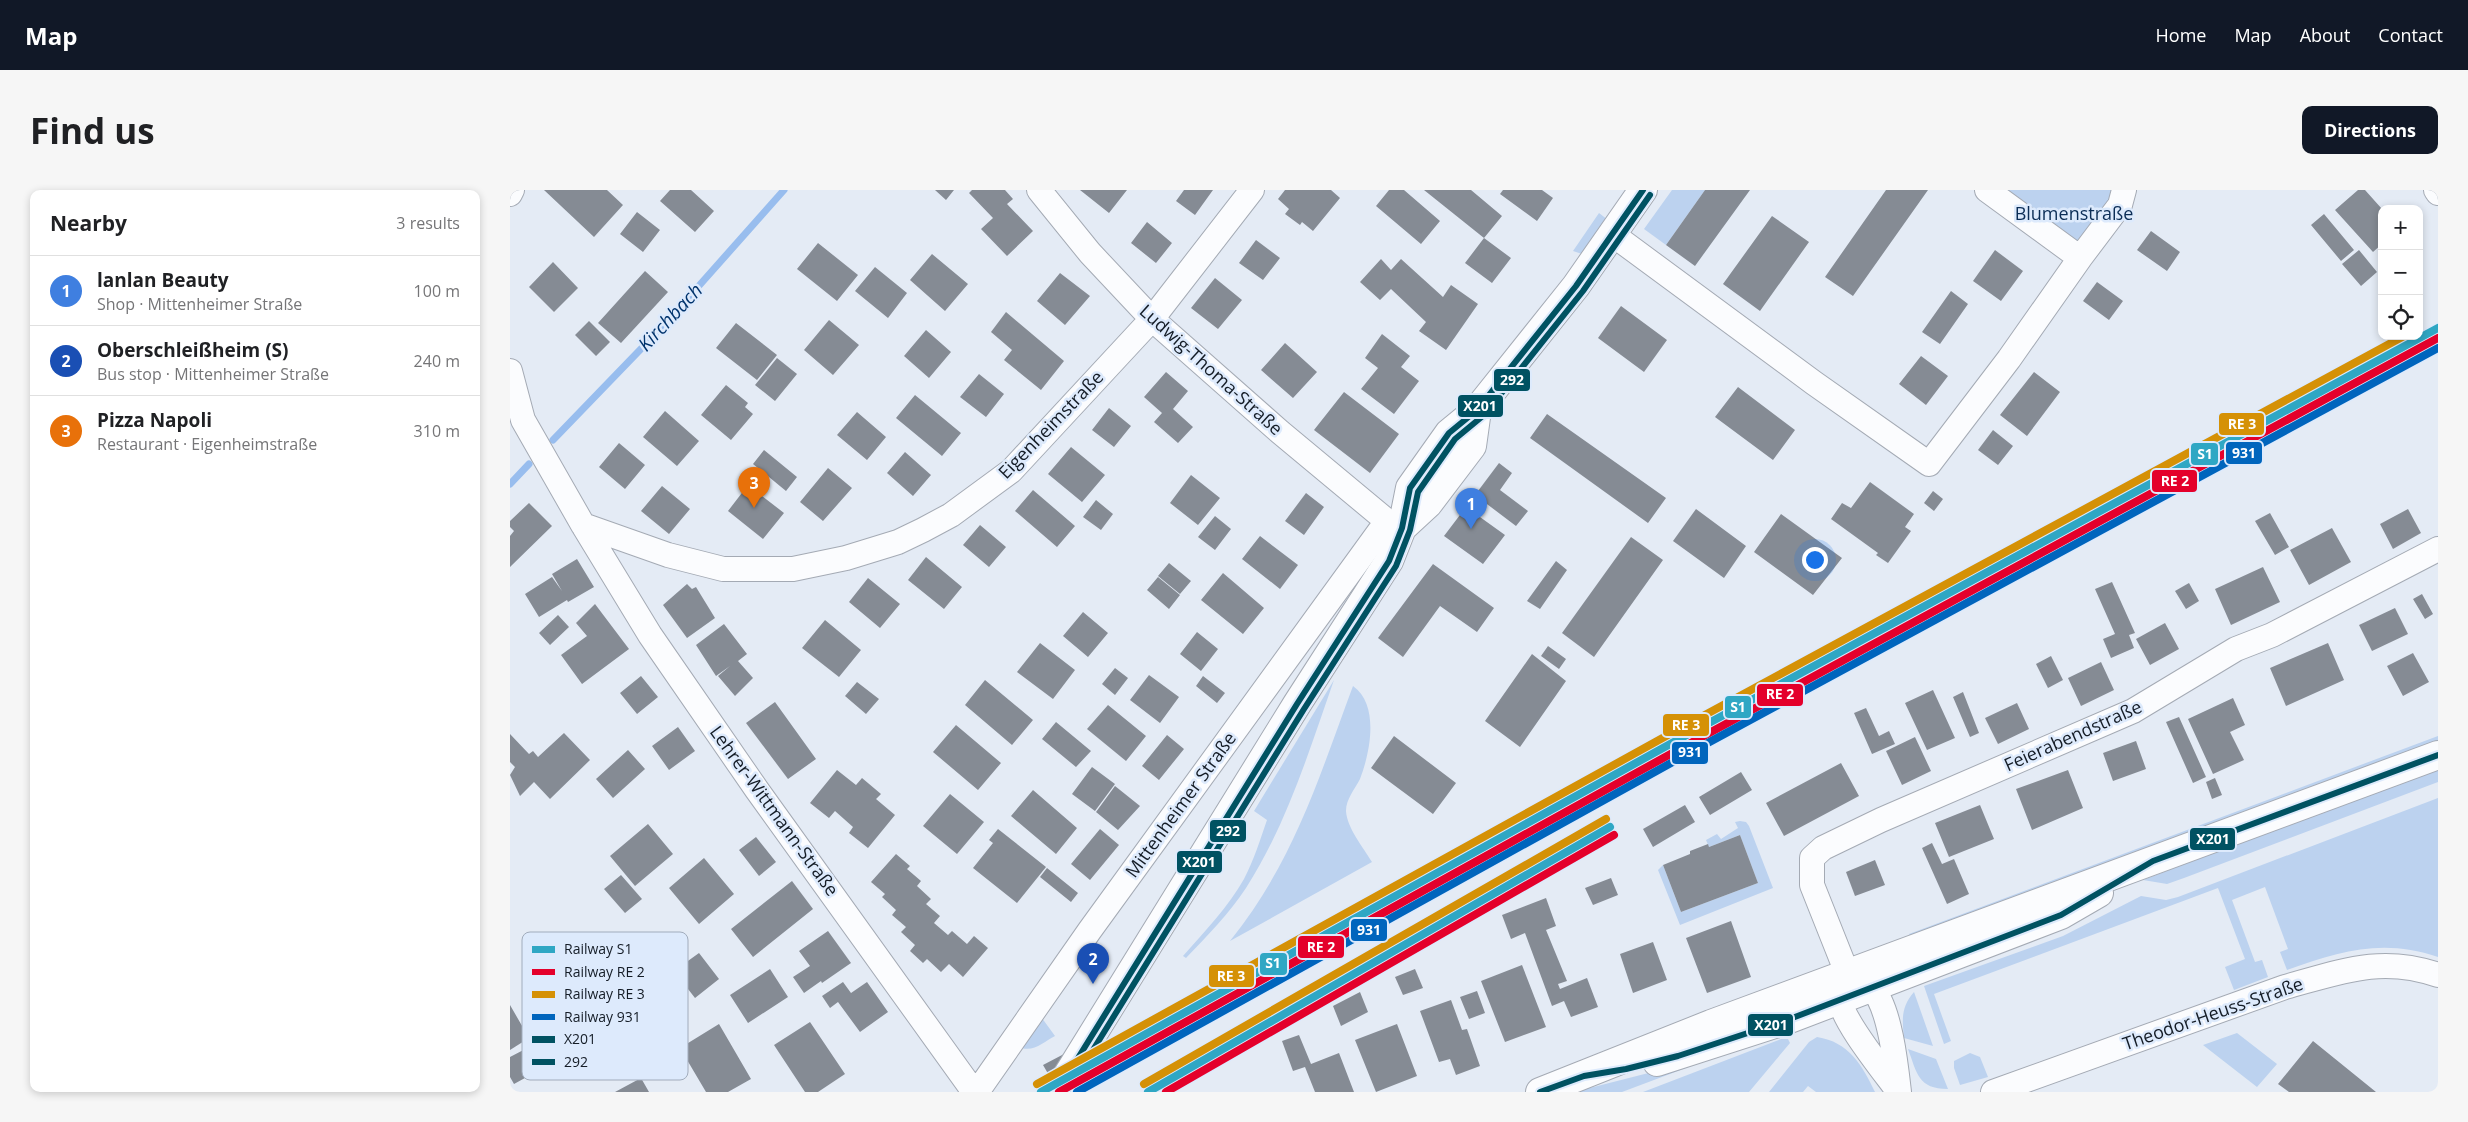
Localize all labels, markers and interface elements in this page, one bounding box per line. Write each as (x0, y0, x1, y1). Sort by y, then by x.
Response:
text: Map (25, 19, 77, 52)
text: Home (2156, 23, 2206, 47)
text: Map (2234, 23, 2272, 47)
text: About (2300, 23, 2350, 47)
text: Contact (2378, 23, 2443, 47)
button: Directions (2302, 106, 2438, 154)
text: Find us (30, 107, 155, 154)
park label: Blumenstraße (2015, 201, 2133, 225)
map controls (2378, 205, 2423, 340)
button: + (2378, 205, 2423, 250)
text: Nearby (50, 209, 127, 237)
text: 3 results (396, 212, 460, 234)
button: − (2378, 250, 2423, 295)
text: lanlan Beauty (97, 267, 228, 293)
water label: Kirchbach (632, 277, 708, 357)
text: 1 (61, 280, 71, 302)
text: 100 m (414, 280, 460, 302)
text: Shop · Mittenheimer Straße (97, 293, 302, 315)
button: locate (2378, 295, 2423, 340)
street label: Ludwig-Thoma-Straße (1135, 299, 1288, 440)
text: Oberschleißheim (S) (97, 337, 288, 363)
text: 2 (61, 350, 71, 372)
text: 240 m (414, 350, 460, 372)
text: Bus stop · Mittenheimer Straße (97, 363, 329, 385)
street label: Eigenheimstraße (993, 365, 1108, 484)
line badge: 292 (1493, 368, 1531, 392)
text: 292 (1500, 370, 1524, 389)
line badge: X201 (1457, 394, 1504, 418)
text: X201 (1463, 396, 1497, 415)
text: Pizza Napoli (97, 407, 212, 433)
line badge: RE 3 (2218, 412, 2265, 436)
text: RE 3 (2228, 414, 2256, 433)
text: 3 (61, 420, 71, 442)
text: 310 m (414, 420, 460, 442)
text: Restaurant · Eigenheimstraße (97, 433, 317, 455)
line badge: 931 (2225, 441, 2263, 465)
line badge: S1 (2190, 442, 2219, 466)
text: 931 (2232, 443, 2256, 462)
text: S1 (2197, 444, 2213, 463)
pin: 3 (738, 467, 770, 508)
line badge: RE 2 (2151, 469, 2198, 493)
text: RE 2 (2161, 471, 2189, 490)
pin: 1 (1455, 488, 1487, 529)
your location (1802, 547, 1828, 573)
line badge: RE 2 (1756, 683, 1804, 707)
text: RE 2 (1766, 684, 1794, 703)
street label: Feierabendstraße (2000, 694, 2145, 776)
line badge: S1 (1724, 695, 1752, 719)
text: S1 (1730, 697, 1746, 716)
line badge: RE 3 (1662, 713, 1710, 737)
text: RE 3 (1672, 715, 1700, 734)
street label: Lehrer-Wittmann-Straße (705, 721, 845, 900)
street label: Mittenheimer Straße (1119, 727, 1241, 882)
line badge: 931 (1671, 741, 1709, 765)
text: 931 (1678, 742, 1702, 761)
line badge: 292 (1209, 819, 1247, 843)
text: 292 (1216, 821, 1240, 840)
line badge: X201 (2189, 827, 2236, 851)
text: X201 (2196, 829, 2230, 848)
line badge: X201 (1176, 850, 1223, 874)
text: X201 (1182, 852, 1216, 871)
line badge: 931 (1350, 918, 1388, 942)
text: 931 (1357, 920, 1381, 939)
legend (522, 932, 688, 1080)
line badge: RE 2 (1297, 935, 1345, 959)
text: RE 2 (1307, 937, 1335, 956)
text: Railway S1 (564, 939, 632, 958)
pin: 2 (1077, 943, 1109, 984)
line badge: S1 (1259, 952, 1288, 976)
text: S1 (1265, 953, 1281, 972)
text: Railway RE 2 (564, 962, 645, 981)
line badge: RE 3 (1208, 964, 1255, 988)
text: RE 3 (1217, 966, 1245, 985)
street label: Theodor-Heuss-Straße (2119, 971, 2306, 1055)
text: Railway RE 3 (564, 984, 645, 1003)
text: Railway 931 (564, 1007, 641, 1026)
line badge: X201 (1747, 1013, 1794, 1037)
text: X201 (1754, 1015, 1788, 1034)
text: X201 (564, 1029, 596, 1048)
text: 292 (564, 1052, 588, 1071)

